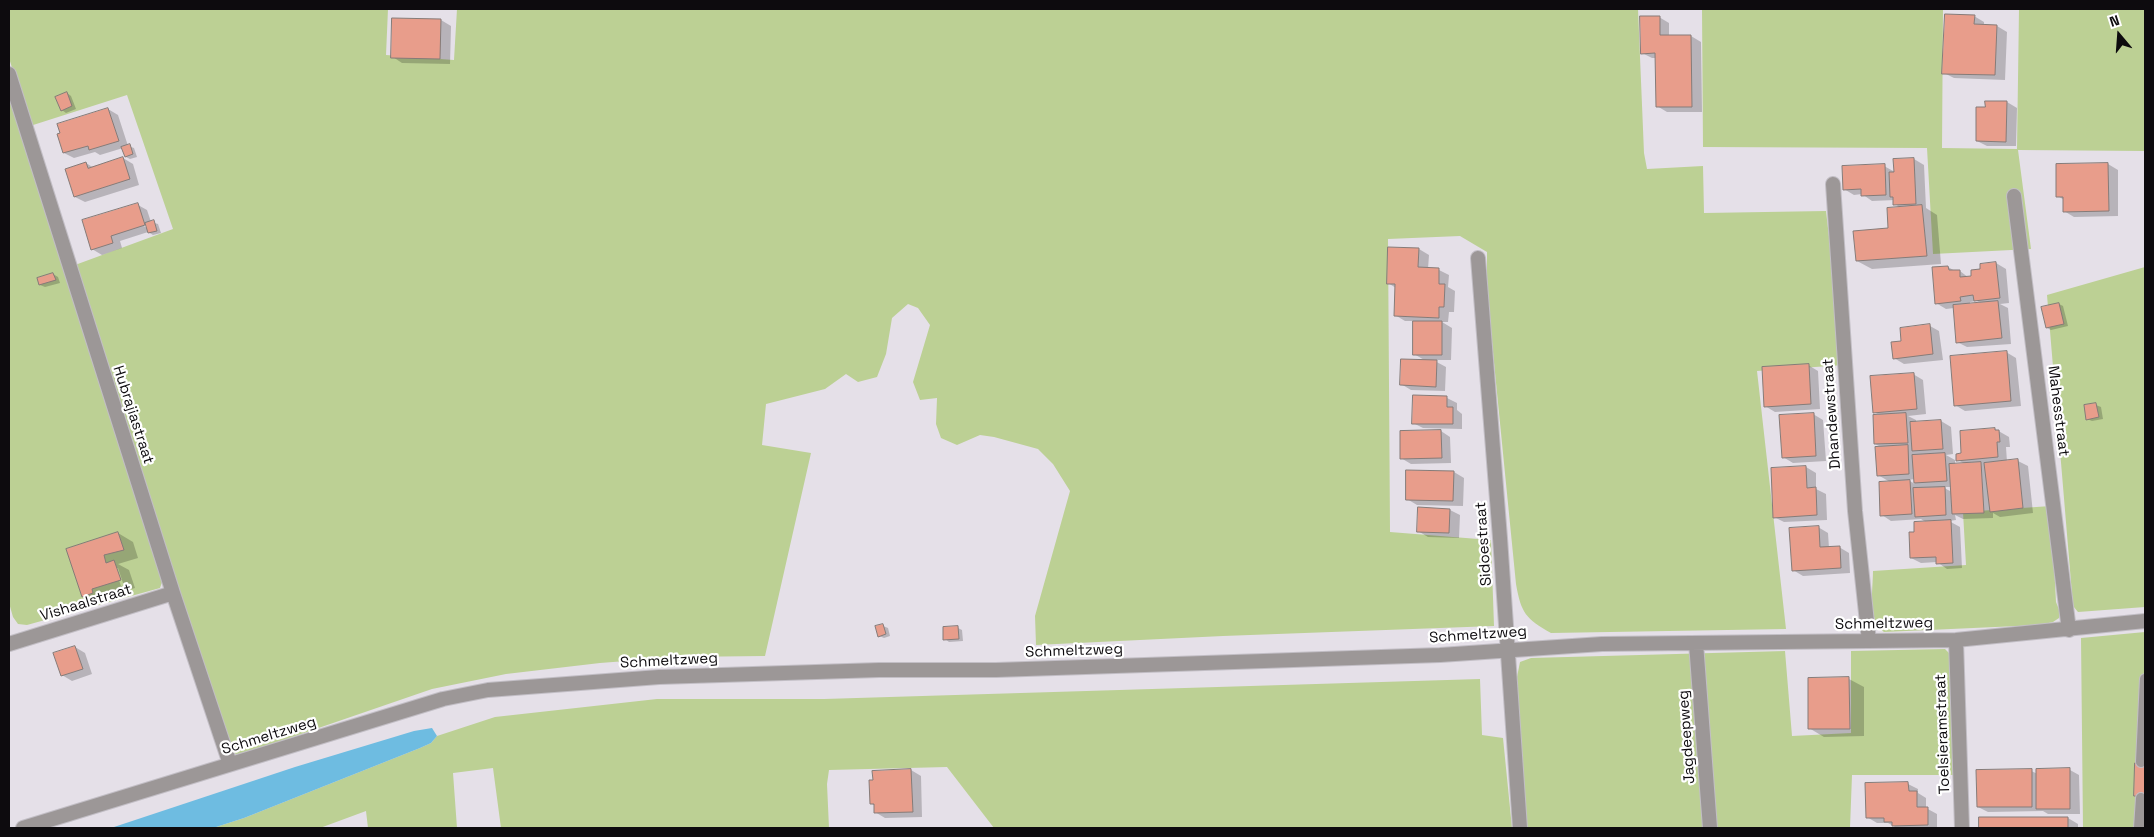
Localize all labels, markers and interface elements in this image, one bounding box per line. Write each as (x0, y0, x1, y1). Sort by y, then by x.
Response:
north arrow (2094, 10, 2144, 60)
text: N (2107, 11, 2122, 31)
street label: Dhandewstraat (1819, 358, 1845, 470)
street label: Hubrajiastraat (109, 364, 157, 466)
street label: Mahesstraat (2044, 365, 2072, 457)
street label: Sidoestraat (1472, 501, 1496, 587)
street label: Vishaalstraat (38, 581, 134, 625)
street label: Schmeltzweg (1835, 614, 1933, 634)
street label: Schmeltzweg (1429, 623, 1527, 647)
street label: Schmeltzweg (1025, 640, 1123, 662)
street label: Schmeltzweg (620, 649, 718, 673)
street label: Toelsieramstraat (1932, 674, 1954, 794)
street label: Jagdeepweg (1675, 690, 1699, 784)
street label: Schmeltzweg (220, 713, 318, 759)

